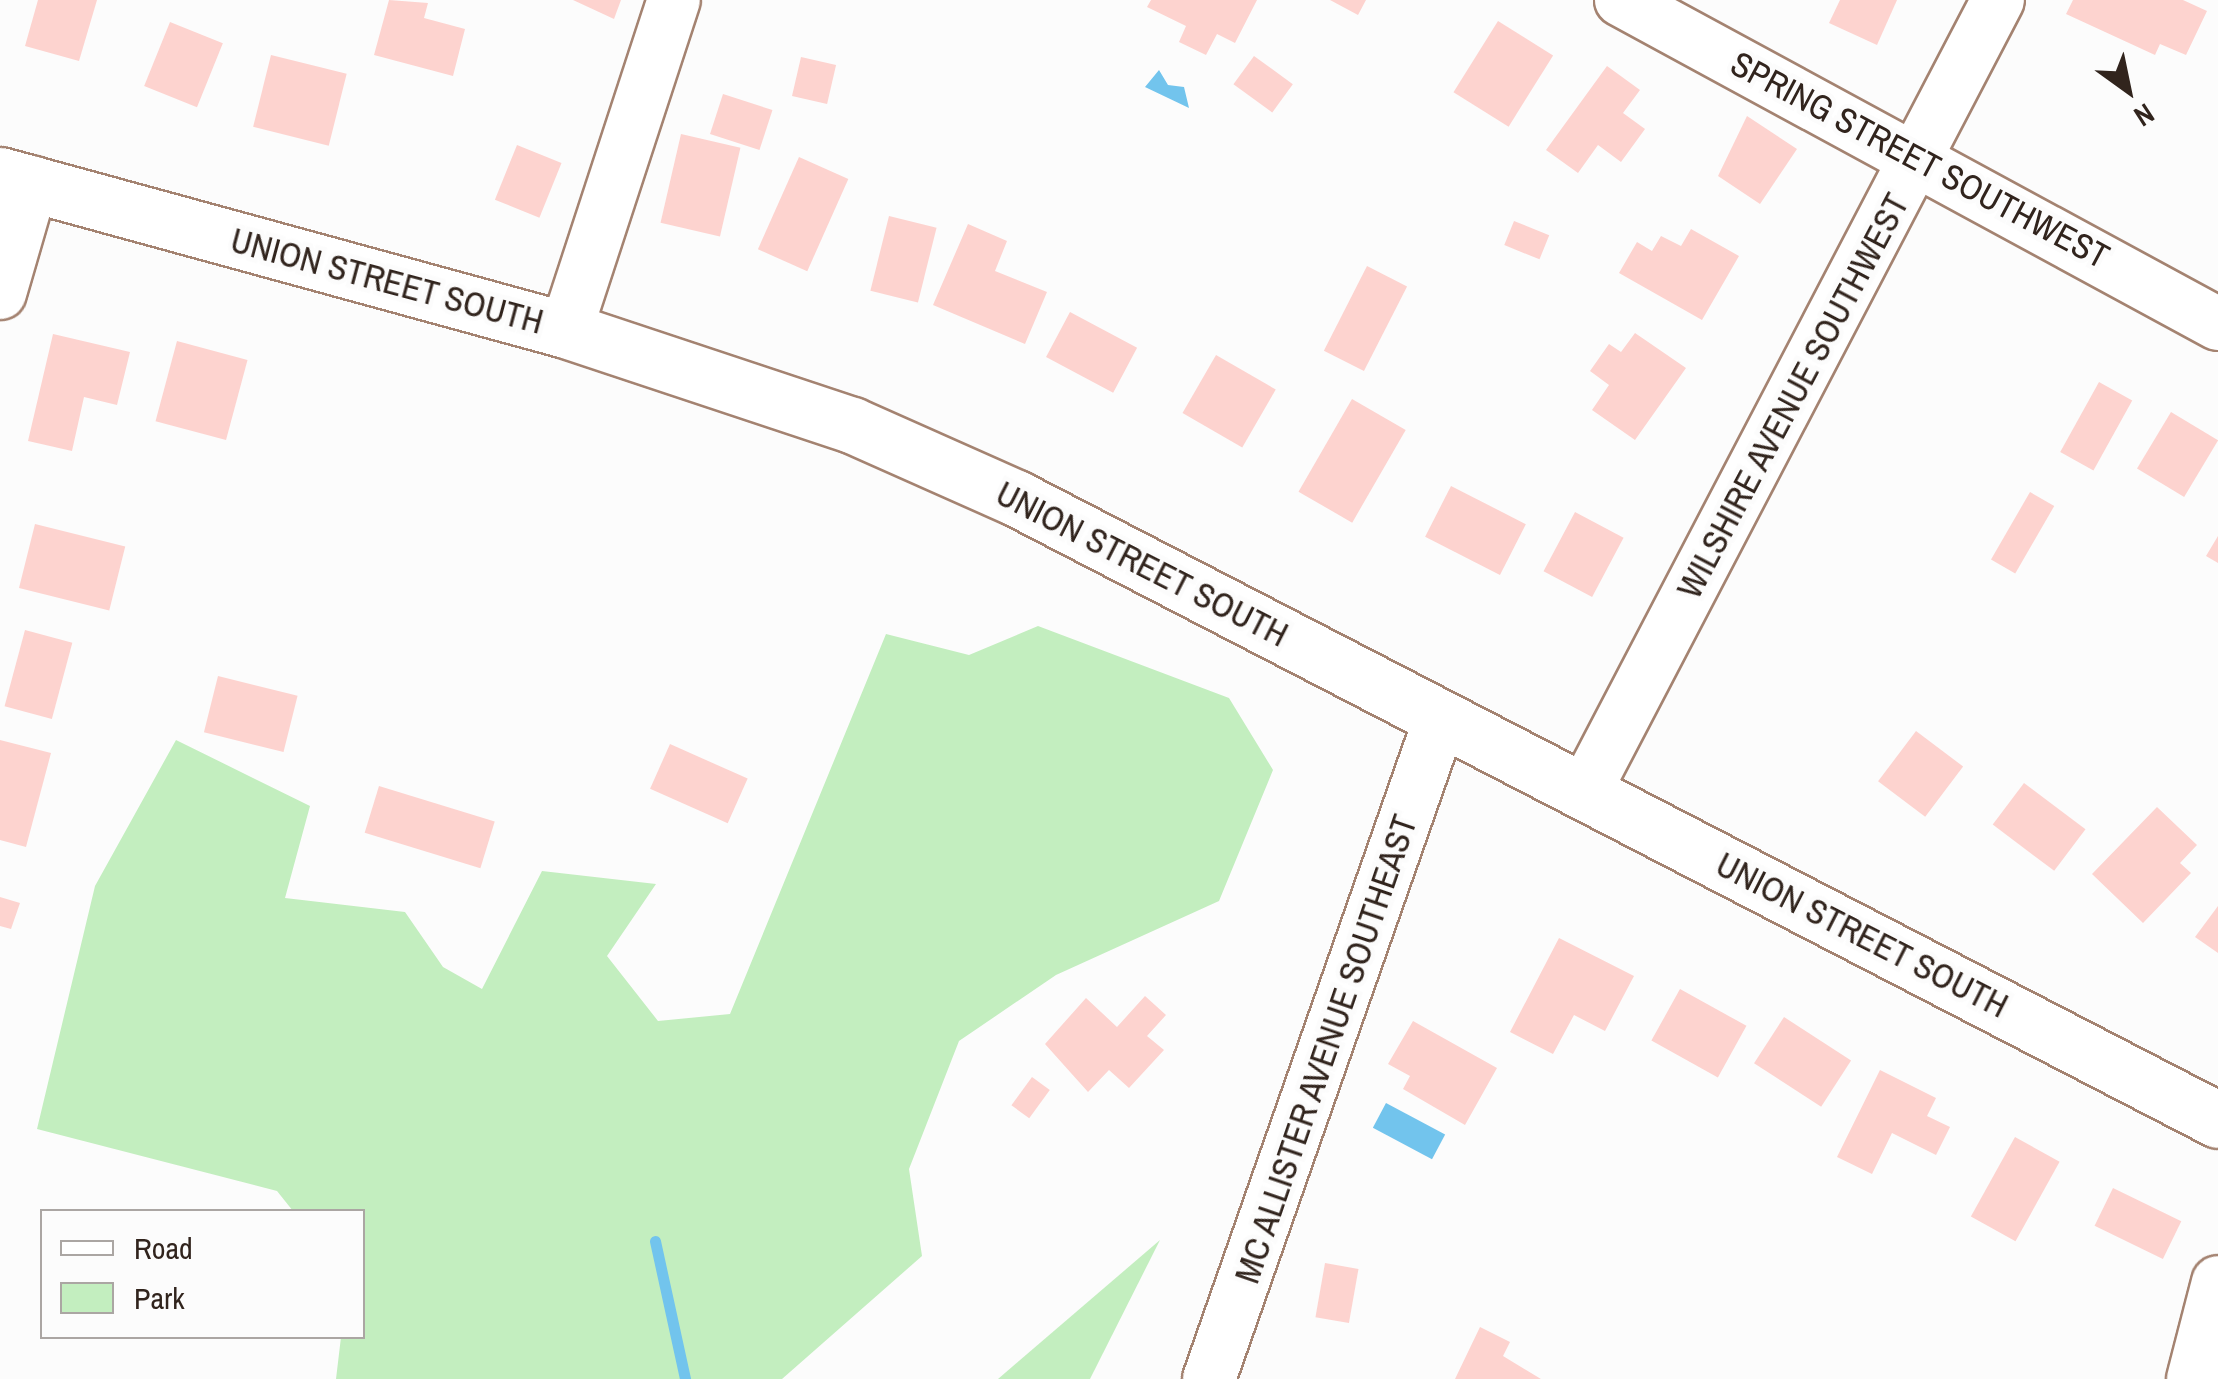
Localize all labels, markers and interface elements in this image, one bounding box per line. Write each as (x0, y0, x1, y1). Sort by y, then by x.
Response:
north arrow (2078, 40, 2178, 140)
street label: SPRING STREET SOUTHWEST (1724, 42, 2116, 278)
text: N (2127, 95, 2162, 136)
street label: WILSHIRE AVENUE SOUTHWEST (1668, 186, 1918, 606)
street label: UNION STREET SOUTH (226, 219, 548, 343)
street label: UNION STREET SOUTH (989, 472, 1295, 656)
street label: MC ALLISTER AVENUE SOUTHEAST (1225, 808, 1427, 1290)
street label: UNION STREET SOUTH (1709, 843, 2015, 1027)
legend (40, 1209, 365, 1339)
text: Road (134, 1228, 193, 1268)
text: Park (134, 1278, 185, 1318)

